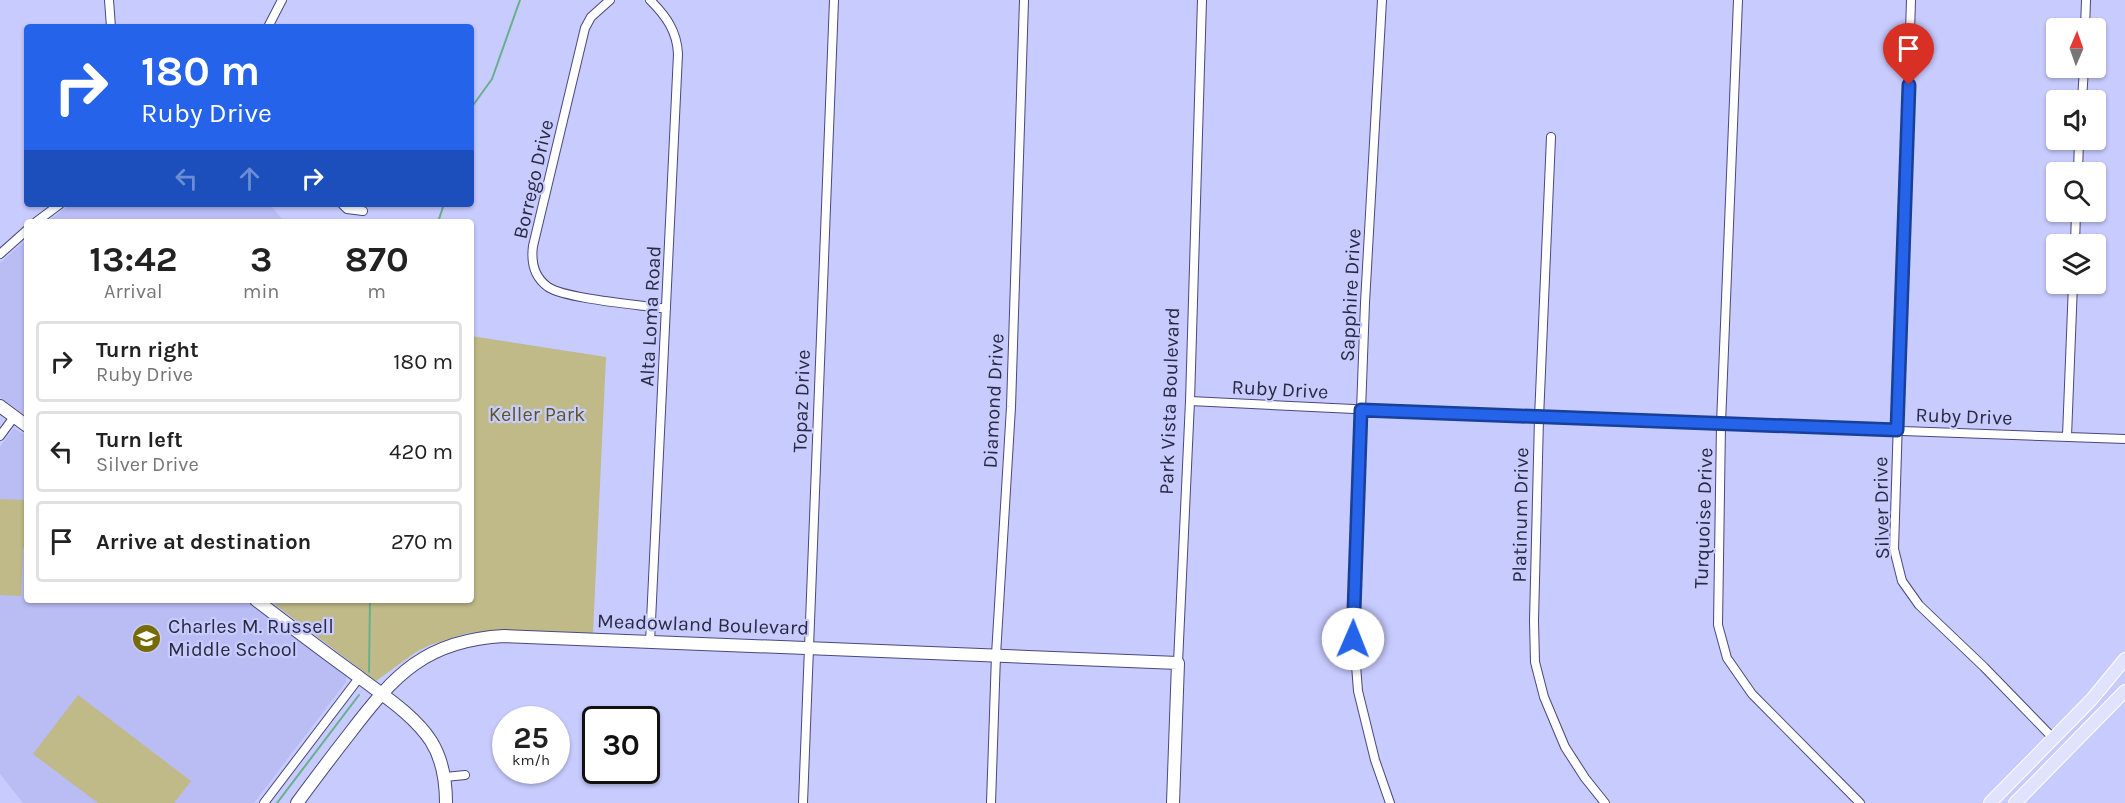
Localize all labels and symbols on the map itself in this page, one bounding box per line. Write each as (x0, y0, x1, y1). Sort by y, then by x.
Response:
north arrow (2046, 18, 2106, 78)
pin (1883, 23, 1934, 85)
street label: Borrego Drive (509, 117, 558, 241)
street label: Sapphire Drive (1336, 228, 1365, 362)
street label: Alta Loma Road (635, 245, 666, 387)
street label: Park Vista Boulevard (1155, 307, 1184, 495)
street label: Diamond Drive (978, 333, 1009, 469)
street label: Topaz Drive (788, 349, 815, 453)
street label: Ruby Drive (1231, 375, 1329, 404)
park label: Keller Park (489, 403, 585, 426)
street label: Ruby Drive (1915, 403, 2013, 430)
street label: Platinum Drive (1508, 447, 1533, 583)
street label: Turquoise Drive (1690, 447, 1717, 589)
street label: Silver Drive (1869, 456, 1894, 560)
position arrow (1321, 607, 1385, 671)
street label: Meadowland Boulevard (597, 609, 809, 640)
place label: Charles M. Russell Middle School (168, 615, 334, 661)
school or university icon: Charles M. Russell Middle School (131, 622, 163, 654)
speed limit sign: 30 (582, 706, 660, 784)

